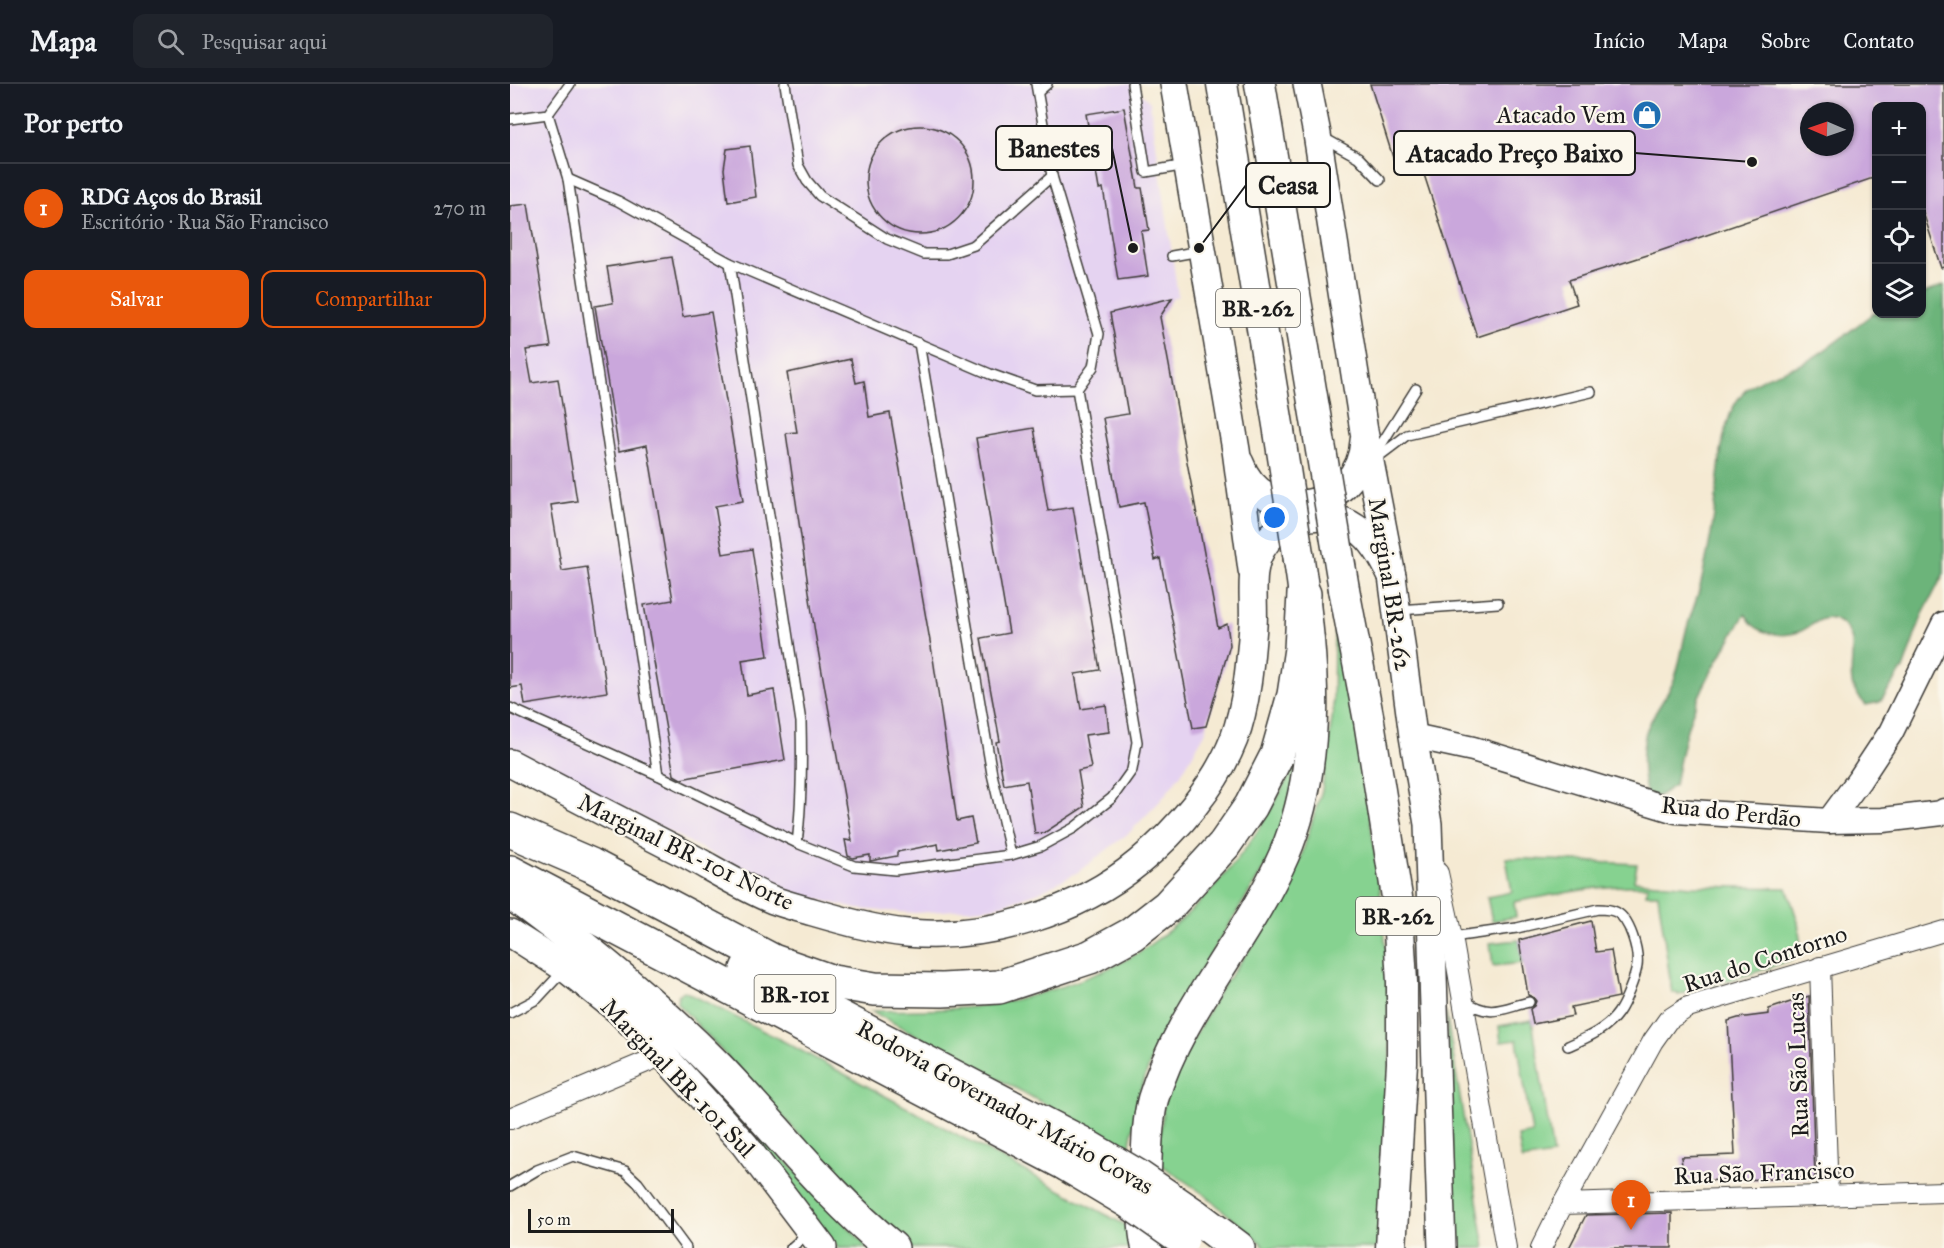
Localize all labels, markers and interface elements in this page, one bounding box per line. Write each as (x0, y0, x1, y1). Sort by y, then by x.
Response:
search box (133, 14, 553, 68)
text: Mapa (30, 24, 97, 59)
icon: search (154, 25, 187, 58)
text: Pesquisar aqui (202, 28, 327, 55)
text: Início (1594, 28, 1645, 54)
text: Mapa (1678, 28, 1728, 54)
text: Sobre (1761, 28, 1810, 54)
text: Contato (1843, 28, 1914, 54)
shop icon: Atacado Vem (1631, 99, 1663, 131)
place label: Atacado Vem (1496, 100, 1626, 130)
north arrow (1800, 102, 1854, 156)
map controls (1872, 102, 1926, 318)
button: + (1872, 102, 1926, 156)
text: Por perto (24, 107, 123, 139)
callout: Banestes (996, 126, 1112, 170)
callout: Atacado Preço Baixo (1394, 131, 1635, 175)
text: Banestes (1008, 132, 1101, 164)
text: Atacado Preço Baixo (1405, 137, 1623, 169)
button: − (1872, 156, 1926, 210)
callout: Ceasa (1246, 163, 1330, 207)
text: Ceasa (1258, 169, 1319, 201)
text: RDG Aços do Brasil (81, 183, 262, 210)
text: 1 (40, 196, 47, 220)
text: 270 m (433, 196, 486, 220)
text: Escritório · Rua São Francisco (81, 210, 328, 234)
button: locate (1872, 210, 1926, 264)
button: layers (1872, 264, 1926, 318)
button: Salvar (24, 270, 249, 328)
button: Compartilhar (261, 270, 486, 328)
road number: BR-262 (1216, 289, 1300, 327)
street label: Marginal BR-262 (1362, 495, 1419, 673)
your location (1260, 503, 1289, 532)
street label: Marginal BR-101 Norte (573, 787, 799, 917)
street label: Rua do Perdão (1659, 790, 1803, 834)
road number: BR-262 (1356, 897, 1440, 935)
street label: Rua do Contorno (1679, 918, 1851, 1000)
road number: BR-101 (754, 975, 836, 1013)
street label: Marginal BR-101 Sul (594, 992, 762, 1164)
street label: Rua São Lucas (1780, 992, 1816, 1138)
street label: Rodovia Governador Mário Covas (851, 1013, 1159, 1201)
street label: Rua São Francisco (1673, 1155, 1855, 1191)
pin: 1 (1612, 1180, 1650, 1230)
scale bar (528, 1206, 674, 1234)
text: 50 m (537, 1210, 571, 1229)

